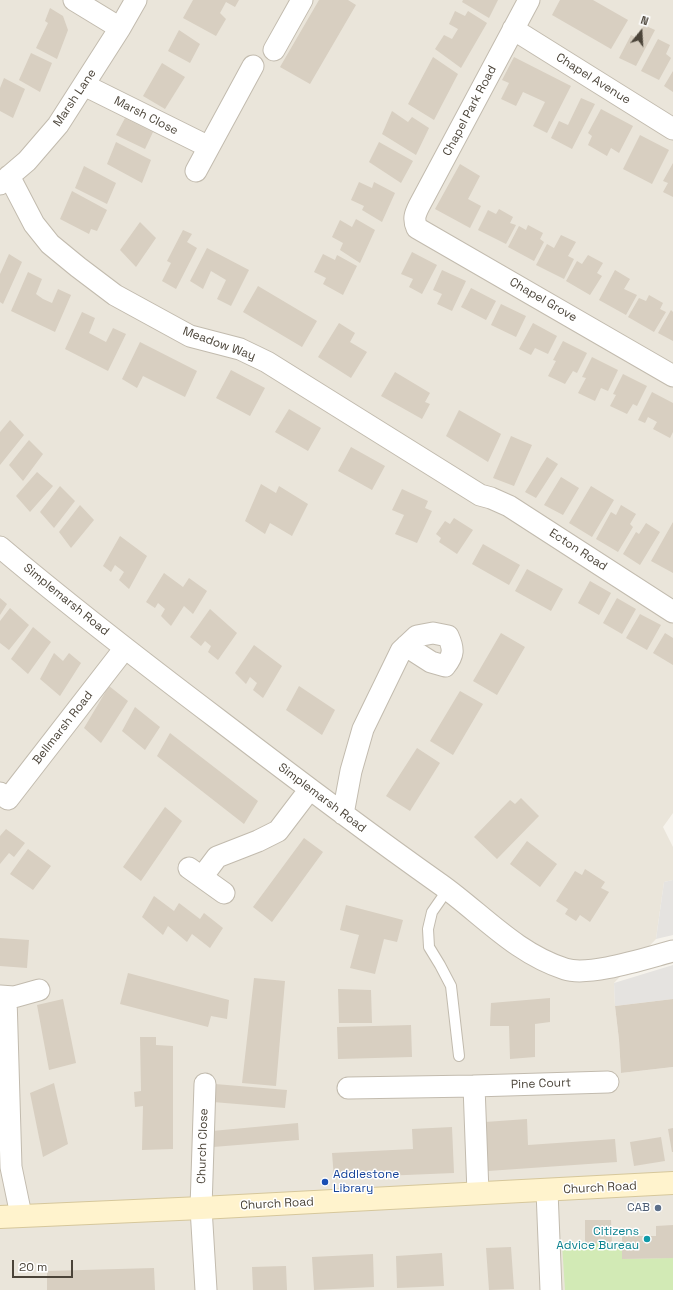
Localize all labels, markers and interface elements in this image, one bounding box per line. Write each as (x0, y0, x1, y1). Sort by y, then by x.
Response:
north arrow (621, 12, 661, 52)
text: N (639, 13, 650, 28)
street label: Chapel Avenue (553, 50, 633, 108)
street label: Chapel Park Road (440, 63, 500, 159)
street label: Marsh Lane (50, 66, 100, 130)
street label: Marsh Close (112, 94, 180, 138)
street label: Chapel Grove (507, 275, 579, 325)
street label: Meadow Way (181, 324, 257, 364)
street label: Ecton Road (546, 526, 610, 574)
street label: Simplemarsh Road (20, 561, 112, 639)
street label: Bellmarsh Road (30, 689, 96, 767)
street label: Simplemarsh Road (275, 760, 369, 836)
street label: Pine Court (511, 1076, 571, 1092)
street label: Church Close (194, 1108, 212, 1184)
place label: Addlestone Library (333, 1168, 399, 1196)
marker: Addlestone Library (320, 1177, 330, 1187)
street label: Church Road (563, 1179, 637, 1197)
street label: Church Road (240, 1195, 314, 1213)
place label: CAB (627, 1201, 650, 1215)
marker: CAB (653, 1203, 663, 1213)
place label: Citizens Advice Bureau (556, 1225, 639, 1253)
marker: Citizens Advice Bureau (642, 1234, 652, 1244)
scale bar (14, 1252, 75, 1278)
text: 20 m (19, 1259, 47, 1275)

